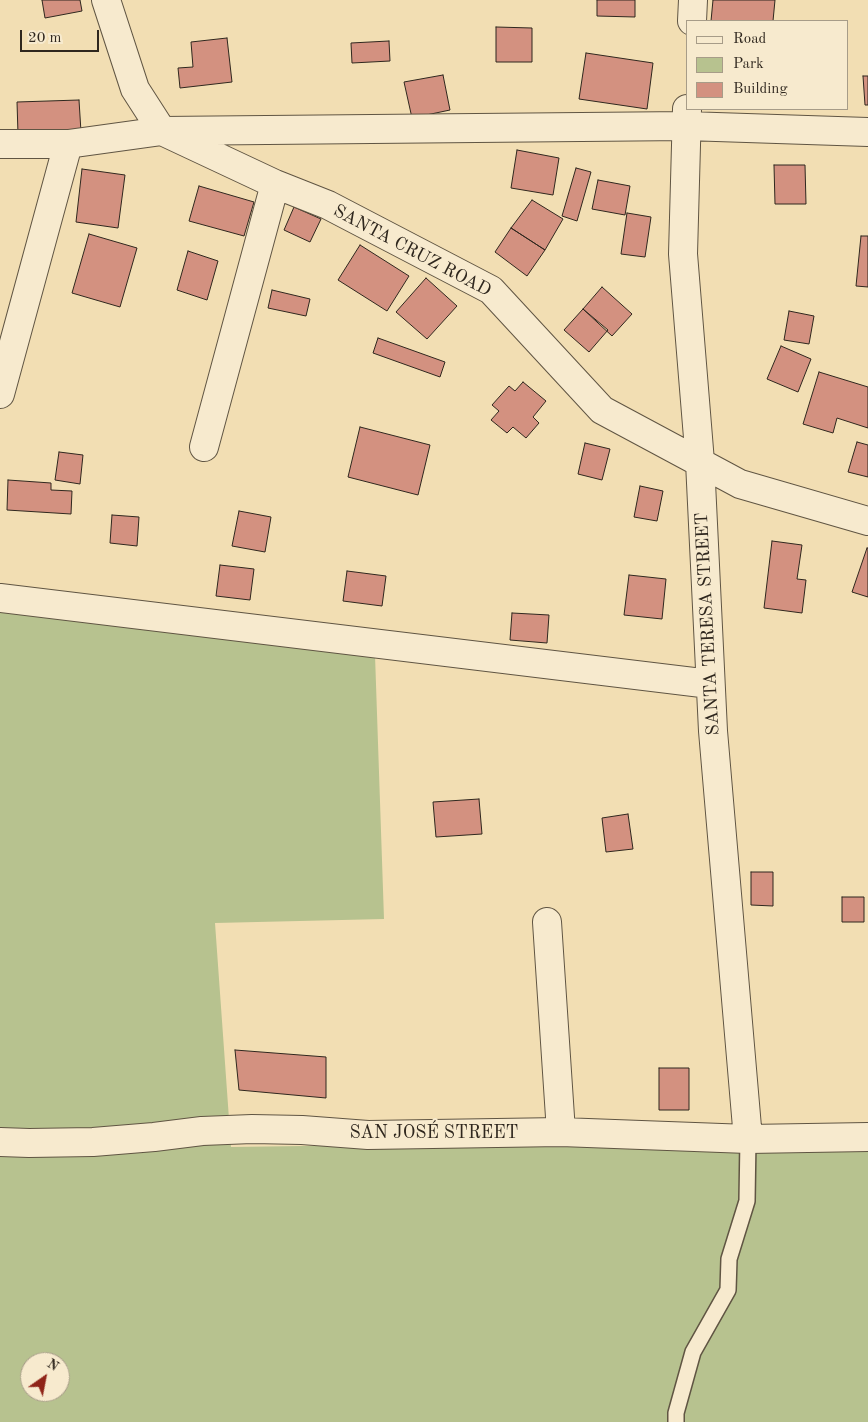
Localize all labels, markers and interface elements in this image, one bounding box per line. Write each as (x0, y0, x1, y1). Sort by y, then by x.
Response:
scale bar (22, 20, 101, 52)
legend (686, 20, 848, 110)
text: 20 m (28, 31, 62, 46)
text: Road (733, 32, 766, 47)
text: Park (733, 57, 764, 72)
text: Building (733, 82, 788, 97)
street label: SANTA CRUZ ROAD (329, 200, 495, 302)
street label: SANTA TERESA STREET (691, 512, 725, 736)
street label: SAN JOSÉ STREET (350, 1122, 518, 1144)
north arrow (20, 1352, 70, 1402)
text: N (44, 1356, 61, 1374)

